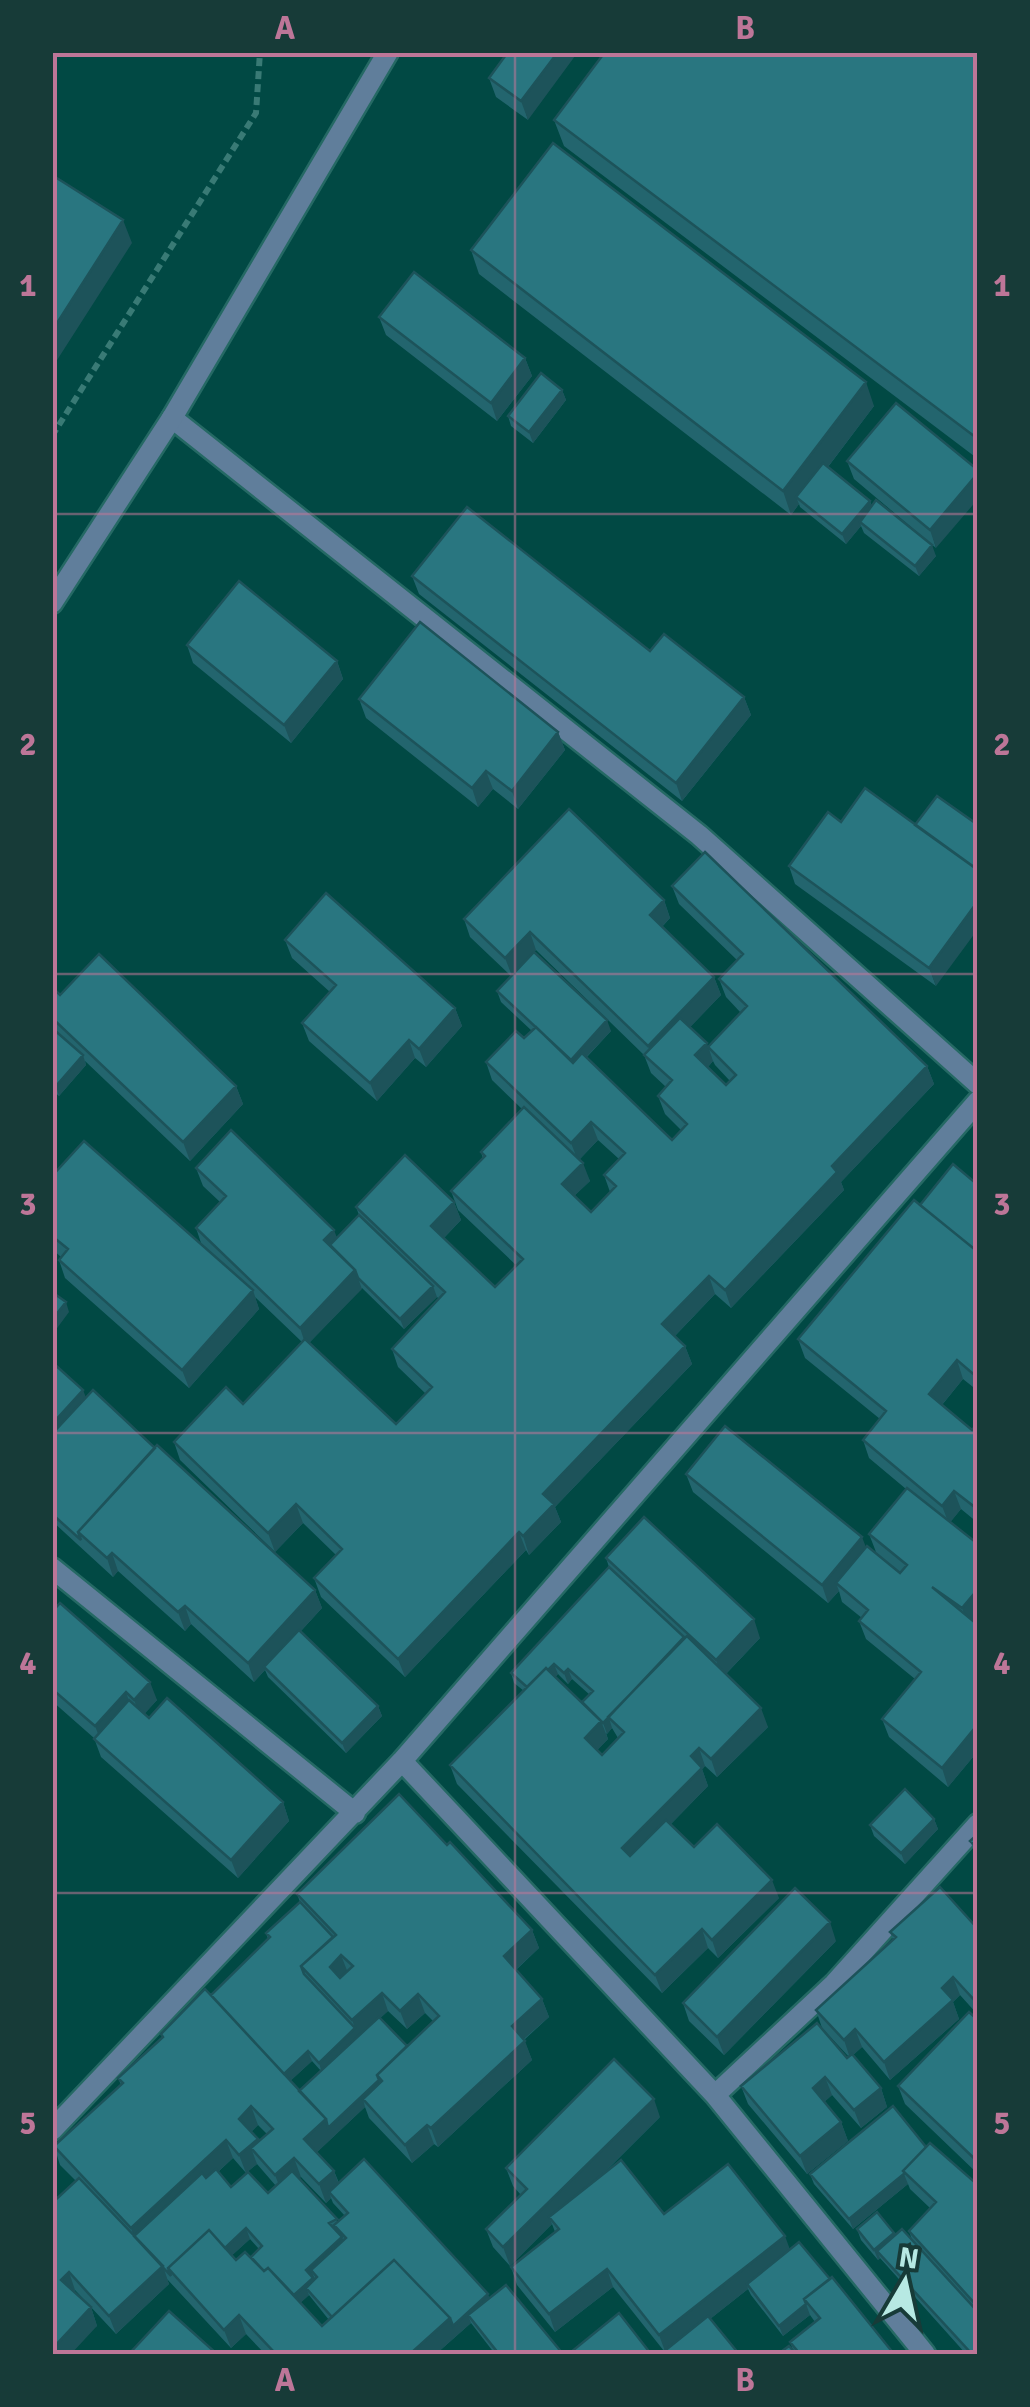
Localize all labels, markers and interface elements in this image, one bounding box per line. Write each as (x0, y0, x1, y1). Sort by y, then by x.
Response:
text: A (275, 9, 296, 48)
text: B (735, 9, 755, 48)
text: 1 (19, 266, 37, 305)
text: 1 (993, 266, 1011, 305)
text: 2 (19, 725, 37, 764)
text: 2 (993, 725, 1011, 764)
text: 3 (19, 1185, 37, 1224)
text: 3 (993, 1185, 1011, 1224)
text: 4 (19, 1644, 37, 1683)
text: 4 (993, 1644, 1011, 1683)
text: 5 (19, 2104, 37, 2143)
text: 5 (993, 2104, 1011, 2143)
north arrow (855, 2232, 955, 2332)
text: N (896, 2240, 921, 2277)
text: A (275, 2361, 296, 2400)
text: B (735, 2361, 755, 2400)

